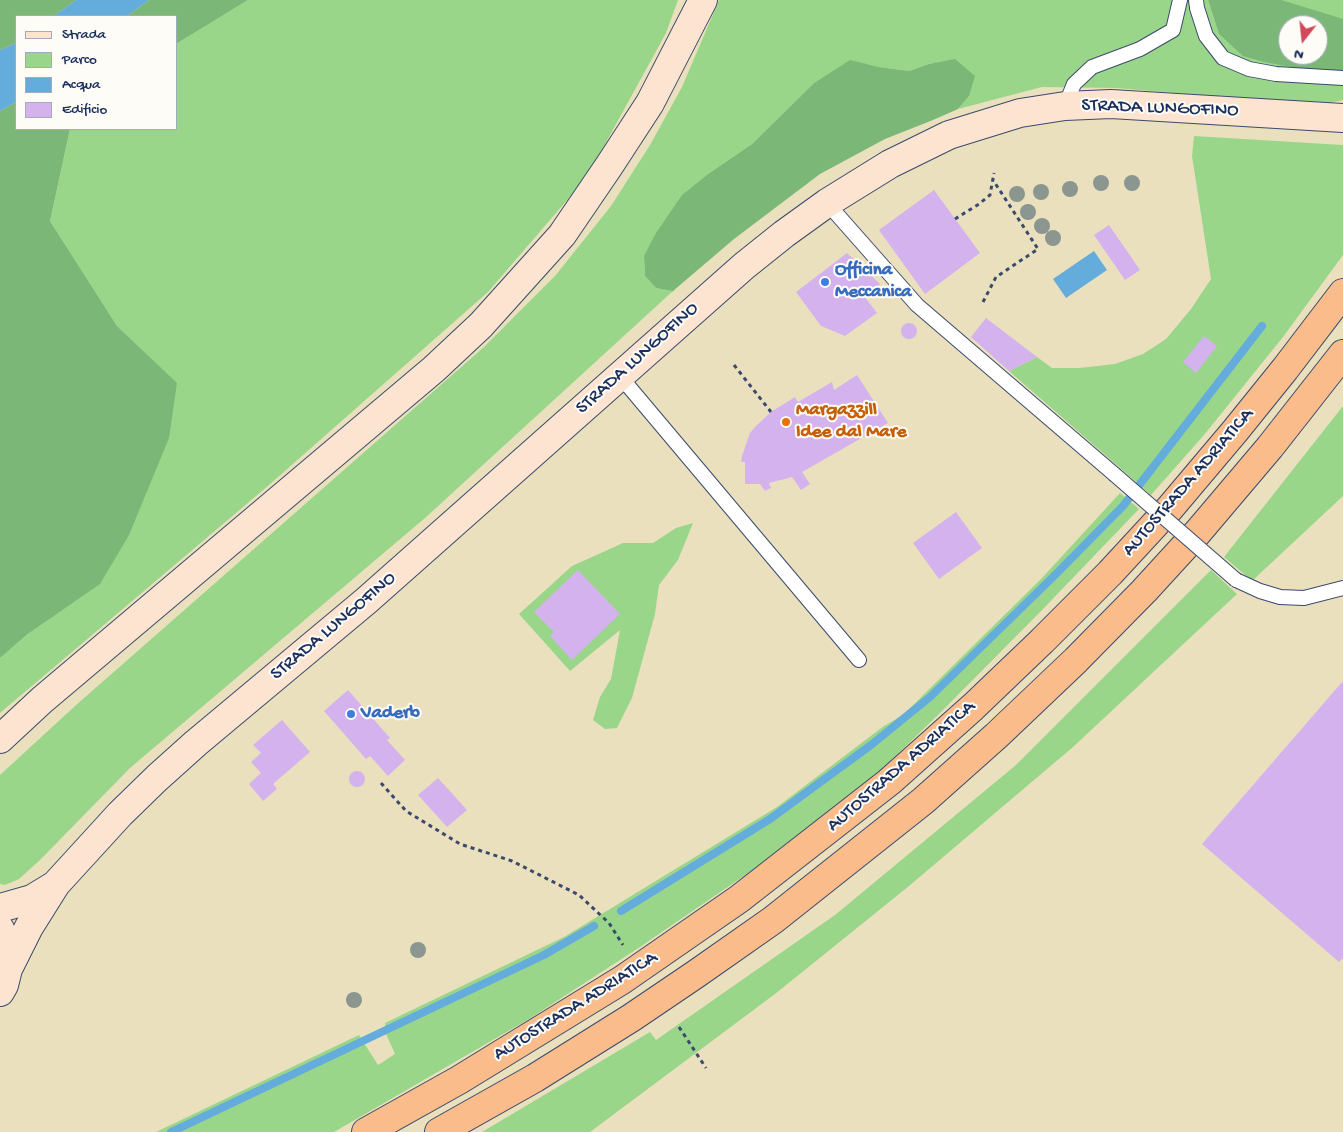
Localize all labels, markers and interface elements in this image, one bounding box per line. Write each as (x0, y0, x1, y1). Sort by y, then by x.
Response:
legend (15, 15, 178, 130)
north arrow (1278, 15, 1328, 65)
text: Strada (62, 26, 106, 44)
text: N (1292, 45, 1306, 63)
text: Parco (62, 51, 97, 69)
text: Acqua (62, 76, 100, 94)
street label: STRADA LUNGOFINO (1081, 95, 1239, 123)
text: Edificio (62, 101, 107, 119)
place label: Officina Meccanica (835, 260, 912, 304)
marker: Officina Meccanica (819, 276, 831, 288)
street label: STRADA LUNGOFINO (572, 298, 704, 420)
place label: Margazzill Idee dal Mare (796, 400, 906, 444)
street label: AUTOSTRADA ADRIATICA (1118, 404, 1260, 562)
marker: Margazzill Idee dal Mare (780, 416, 792, 428)
street label: STRADA LUNGOFINO (266, 568, 402, 686)
street label: AUTOSTRADA ADRIATICA (823, 696, 981, 838)
place label: Vaderb (361, 703, 420, 725)
marker: Vaderb (345, 708, 357, 720)
street label: AUTOSTRADA ADRIATICA (490, 947, 662, 1067)

